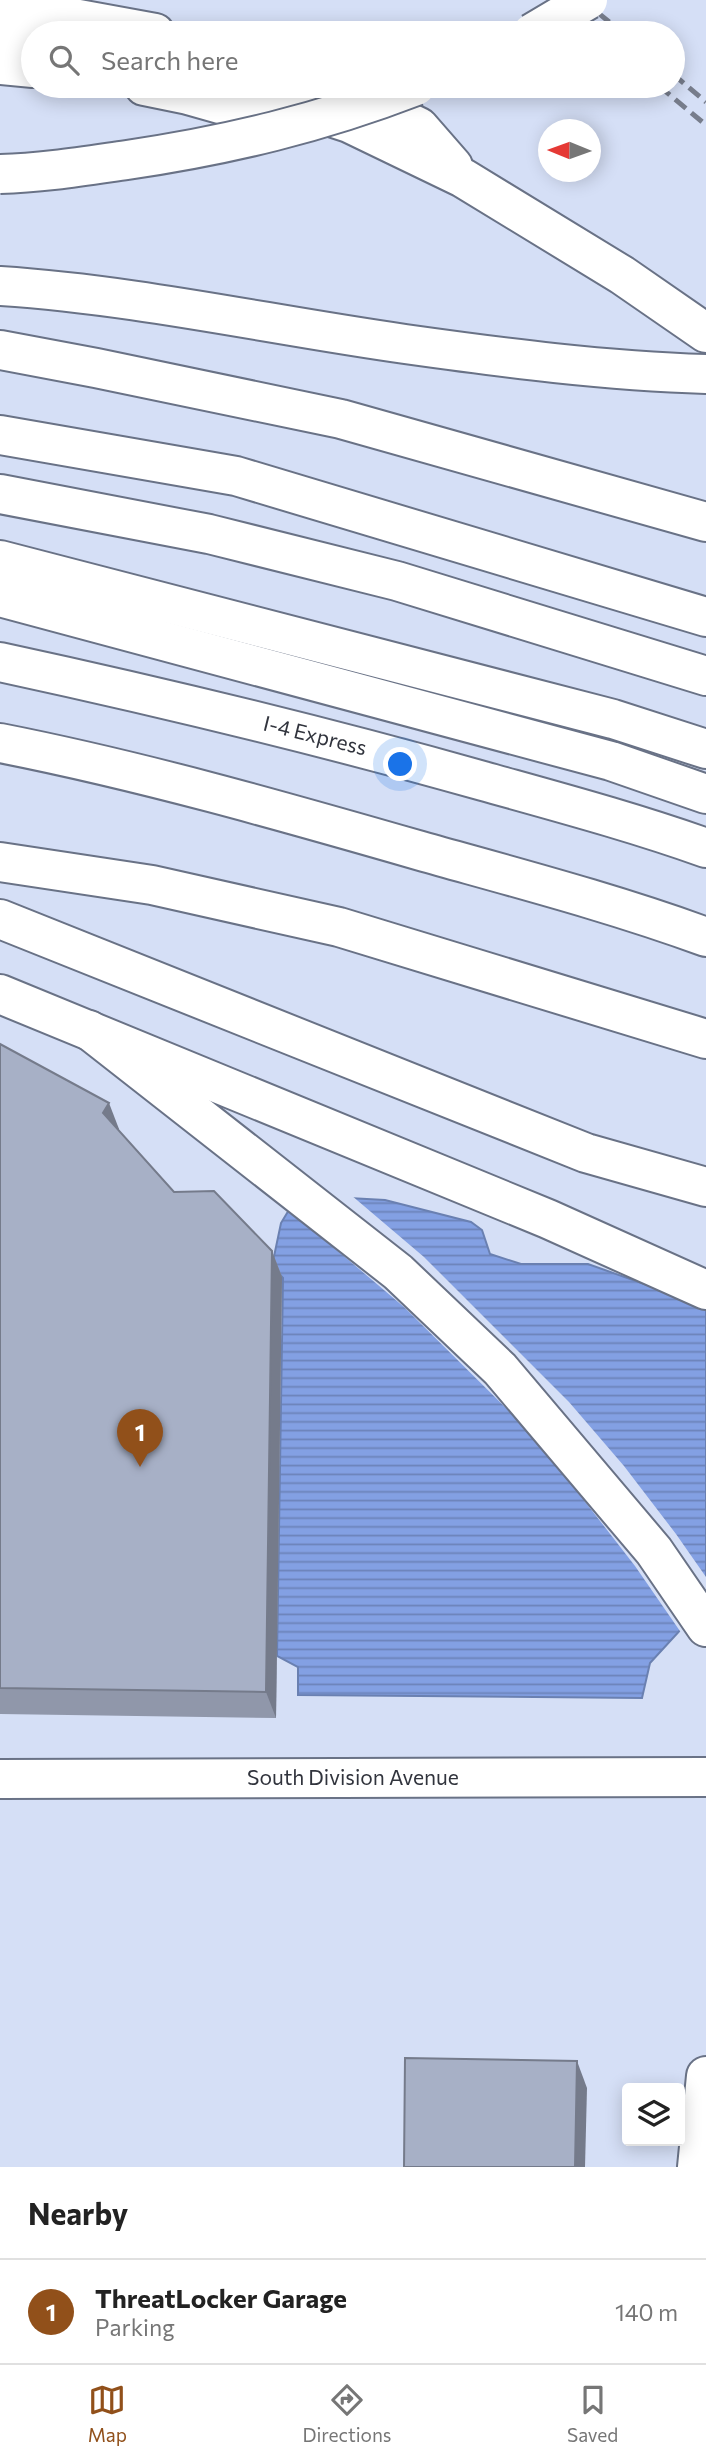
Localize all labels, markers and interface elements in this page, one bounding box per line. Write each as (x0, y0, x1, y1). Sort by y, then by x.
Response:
search box (21, 21, 685, 98)
icon: search (45, 41, 83, 79)
text: Search here (101, 44, 239, 75)
north arrow (538, 119, 601, 182)
street label: I-4 Express (261, 710, 370, 759)
your location (383, 747, 417, 781)
pin: 1 (117, 1409, 163, 1467)
street label: South Division Avenue (247, 1764, 459, 1789)
map controls (622, 2083, 685, 2146)
button: layers (622, 2083, 685, 2146)
text: Nearby (28, 2194, 128, 2231)
text: ThreatLocker Garage (95, 2282, 347, 2313)
text: 1 (46, 2298, 56, 2326)
text: 140 m (615, 2298, 678, 2326)
text: Parking (95, 2313, 175, 2341)
tab: Map (88, 2381, 127, 2446)
tab: Directions (302, 2381, 392, 2446)
tab: Saved (567, 2381, 618, 2446)

